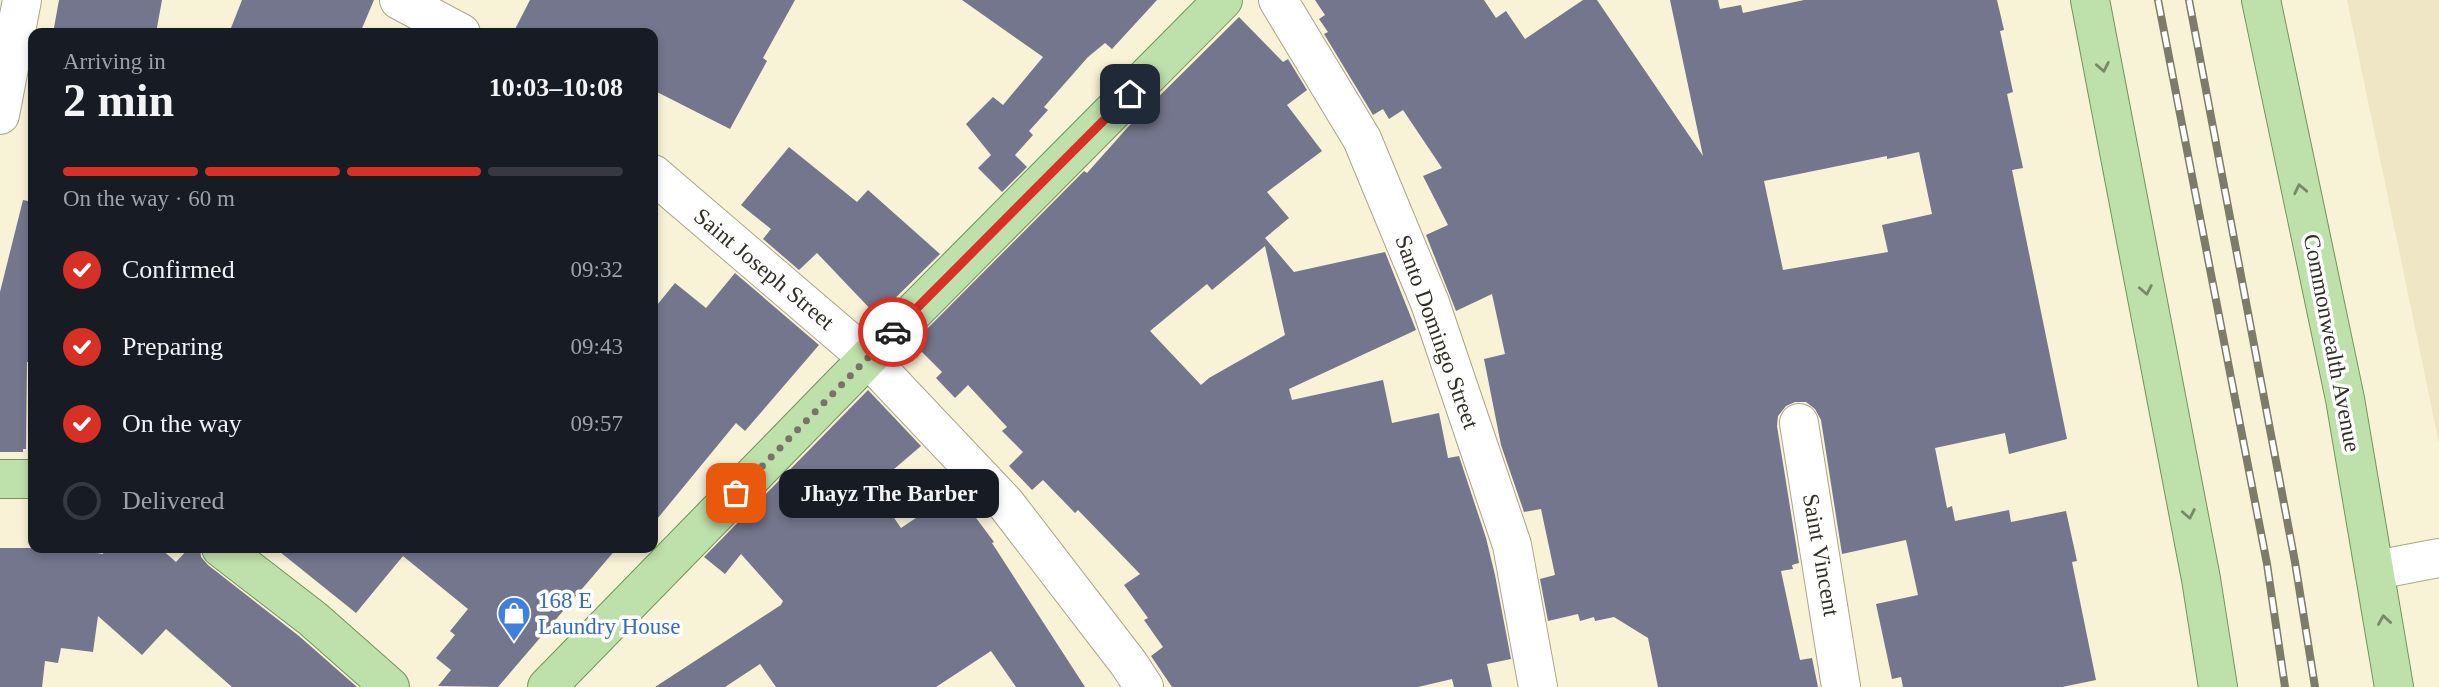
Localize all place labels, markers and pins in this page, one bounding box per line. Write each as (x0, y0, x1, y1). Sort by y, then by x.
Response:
pin (1100, 64, 1160, 124)
pin (706, 463, 766, 523)
callout: Jhayz The Barber (778, 468, 998, 518)
place label: 168 E Laundry House (538, 588, 680, 639)
shop icon: 168 E Laundry House (495, 594, 533, 643)

